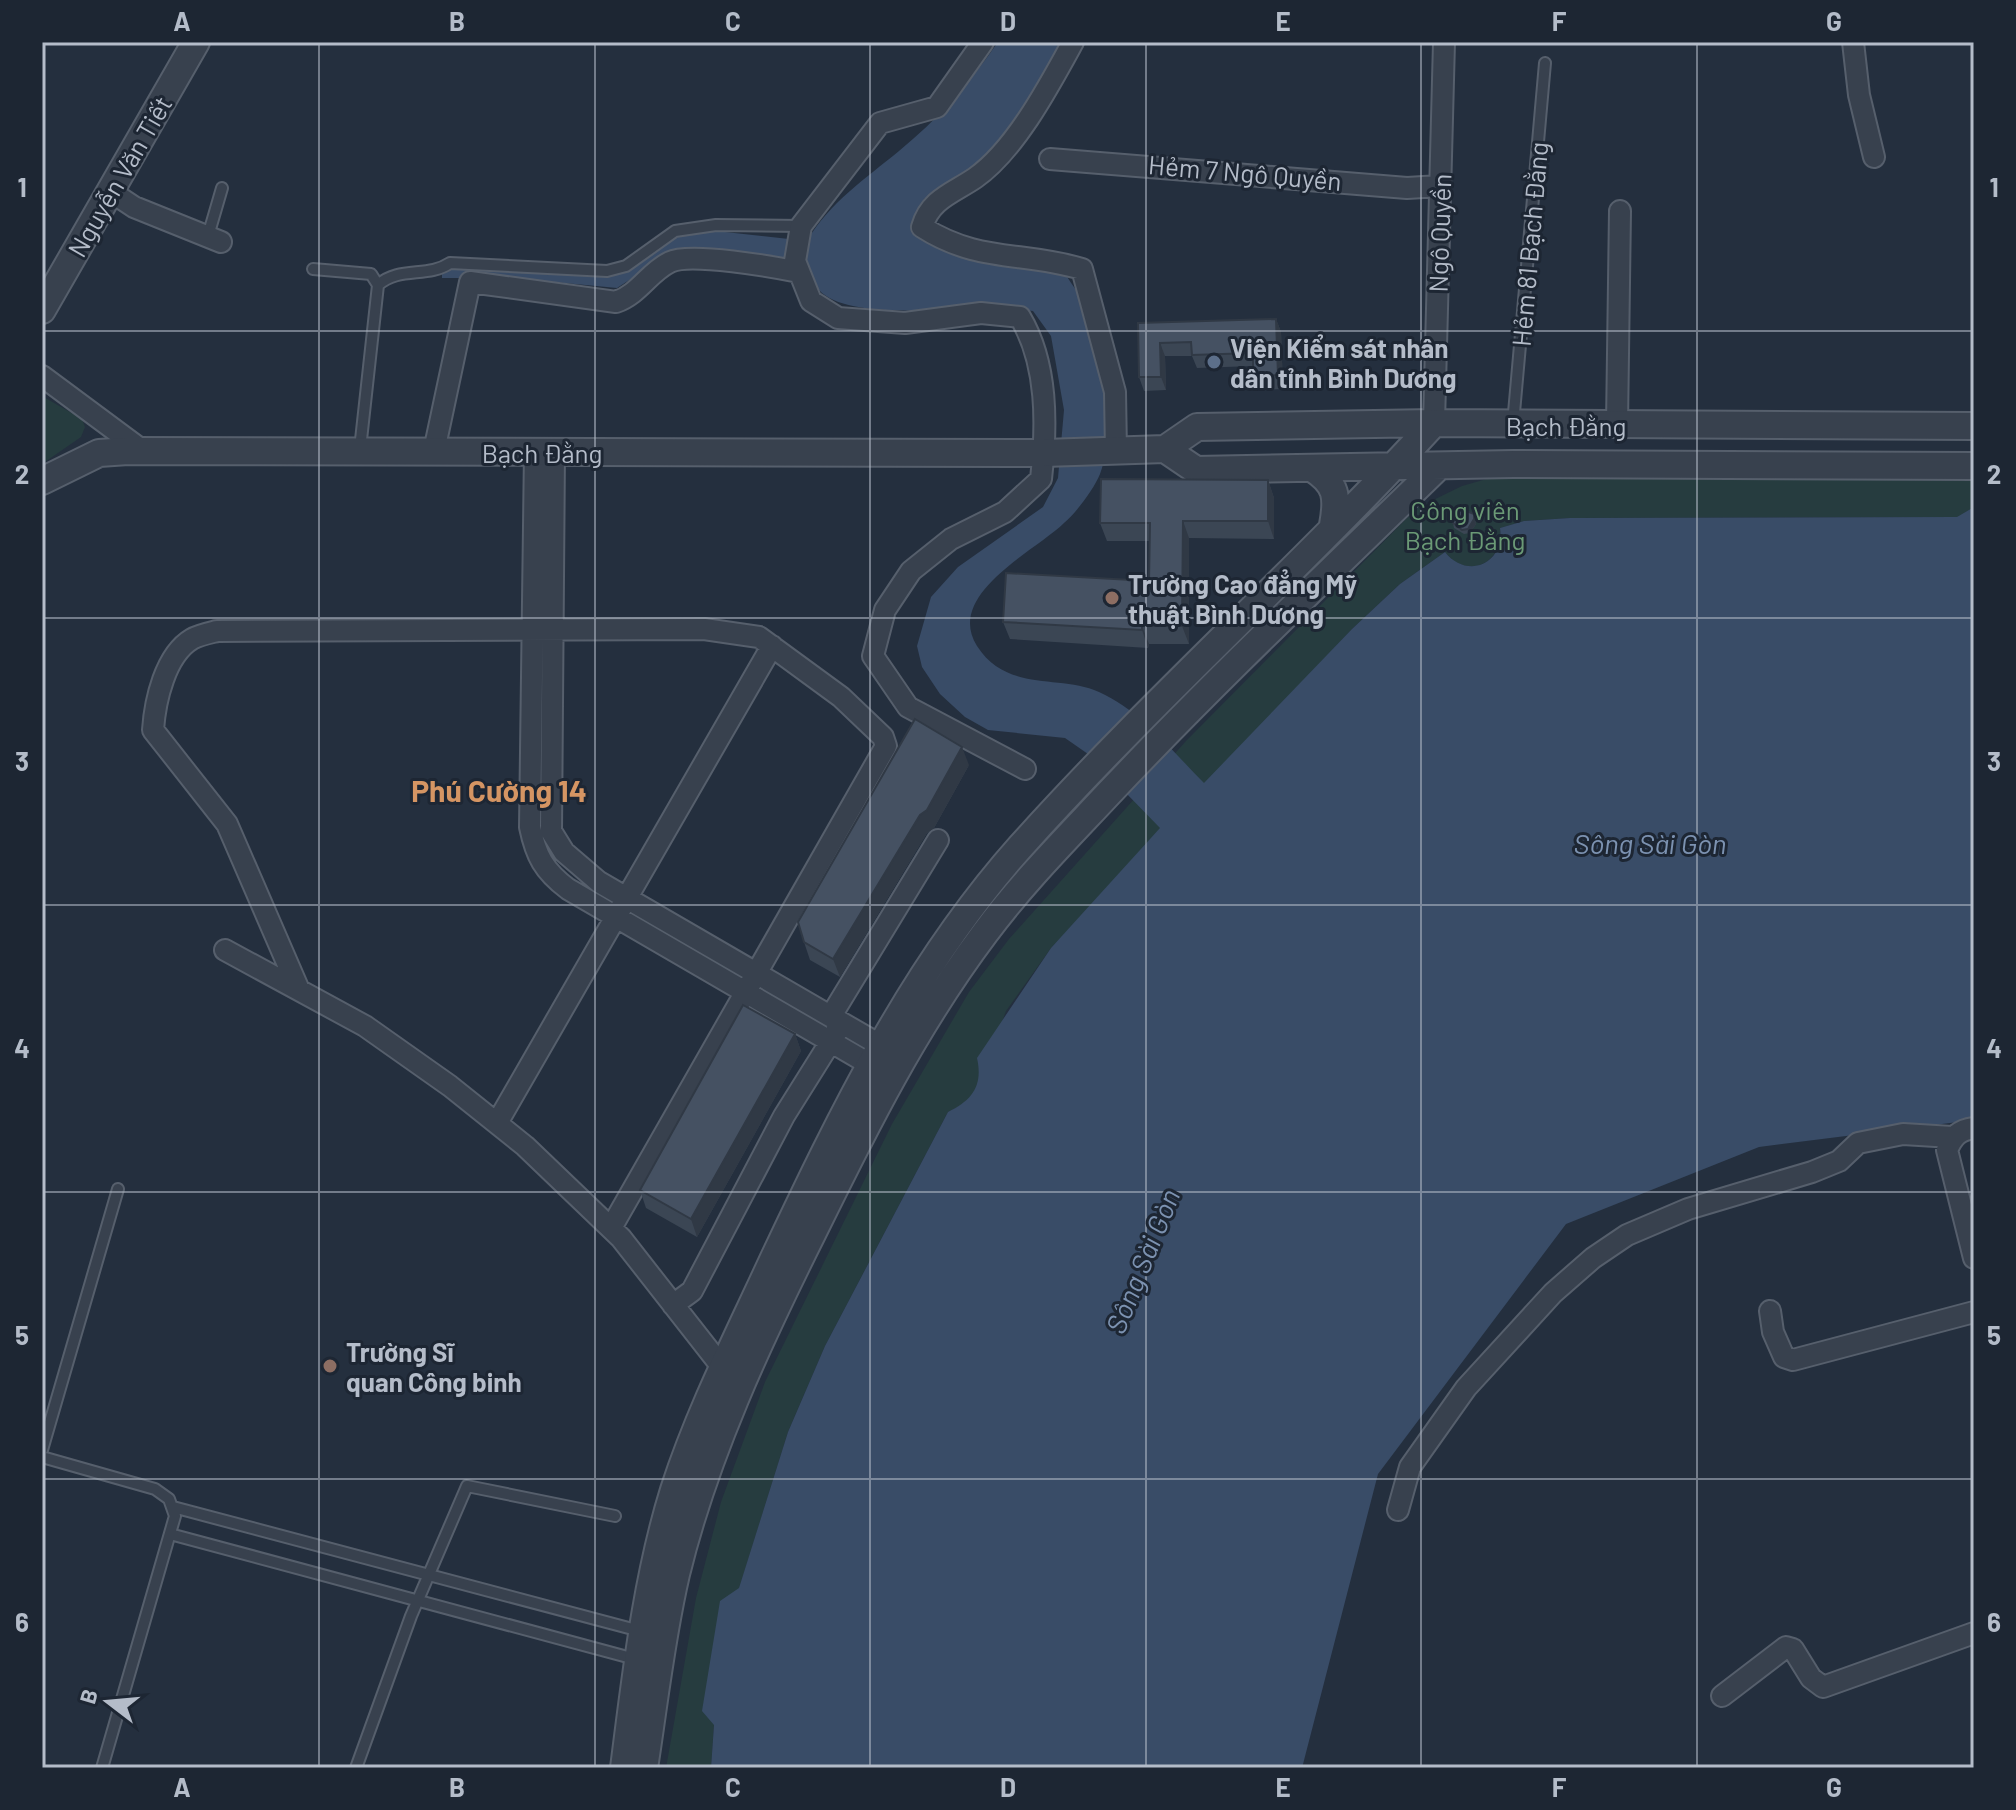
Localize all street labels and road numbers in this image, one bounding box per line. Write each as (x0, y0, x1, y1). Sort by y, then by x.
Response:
street label: Nguyễn Văn Tiết (60, 90, 178, 262)
street label: Hẻm 81 Bạch Đằng (1505, 140, 1553, 348)
street label: Hẻm 7 Ngô Quyền (1147, 148, 1343, 196)
street label: Ngô Quyền (1421, 173, 1457, 293)
street label: Bạch Đằng (1506, 410, 1626, 441)
street label: Bạch Đằng (482, 437, 602, 468)

